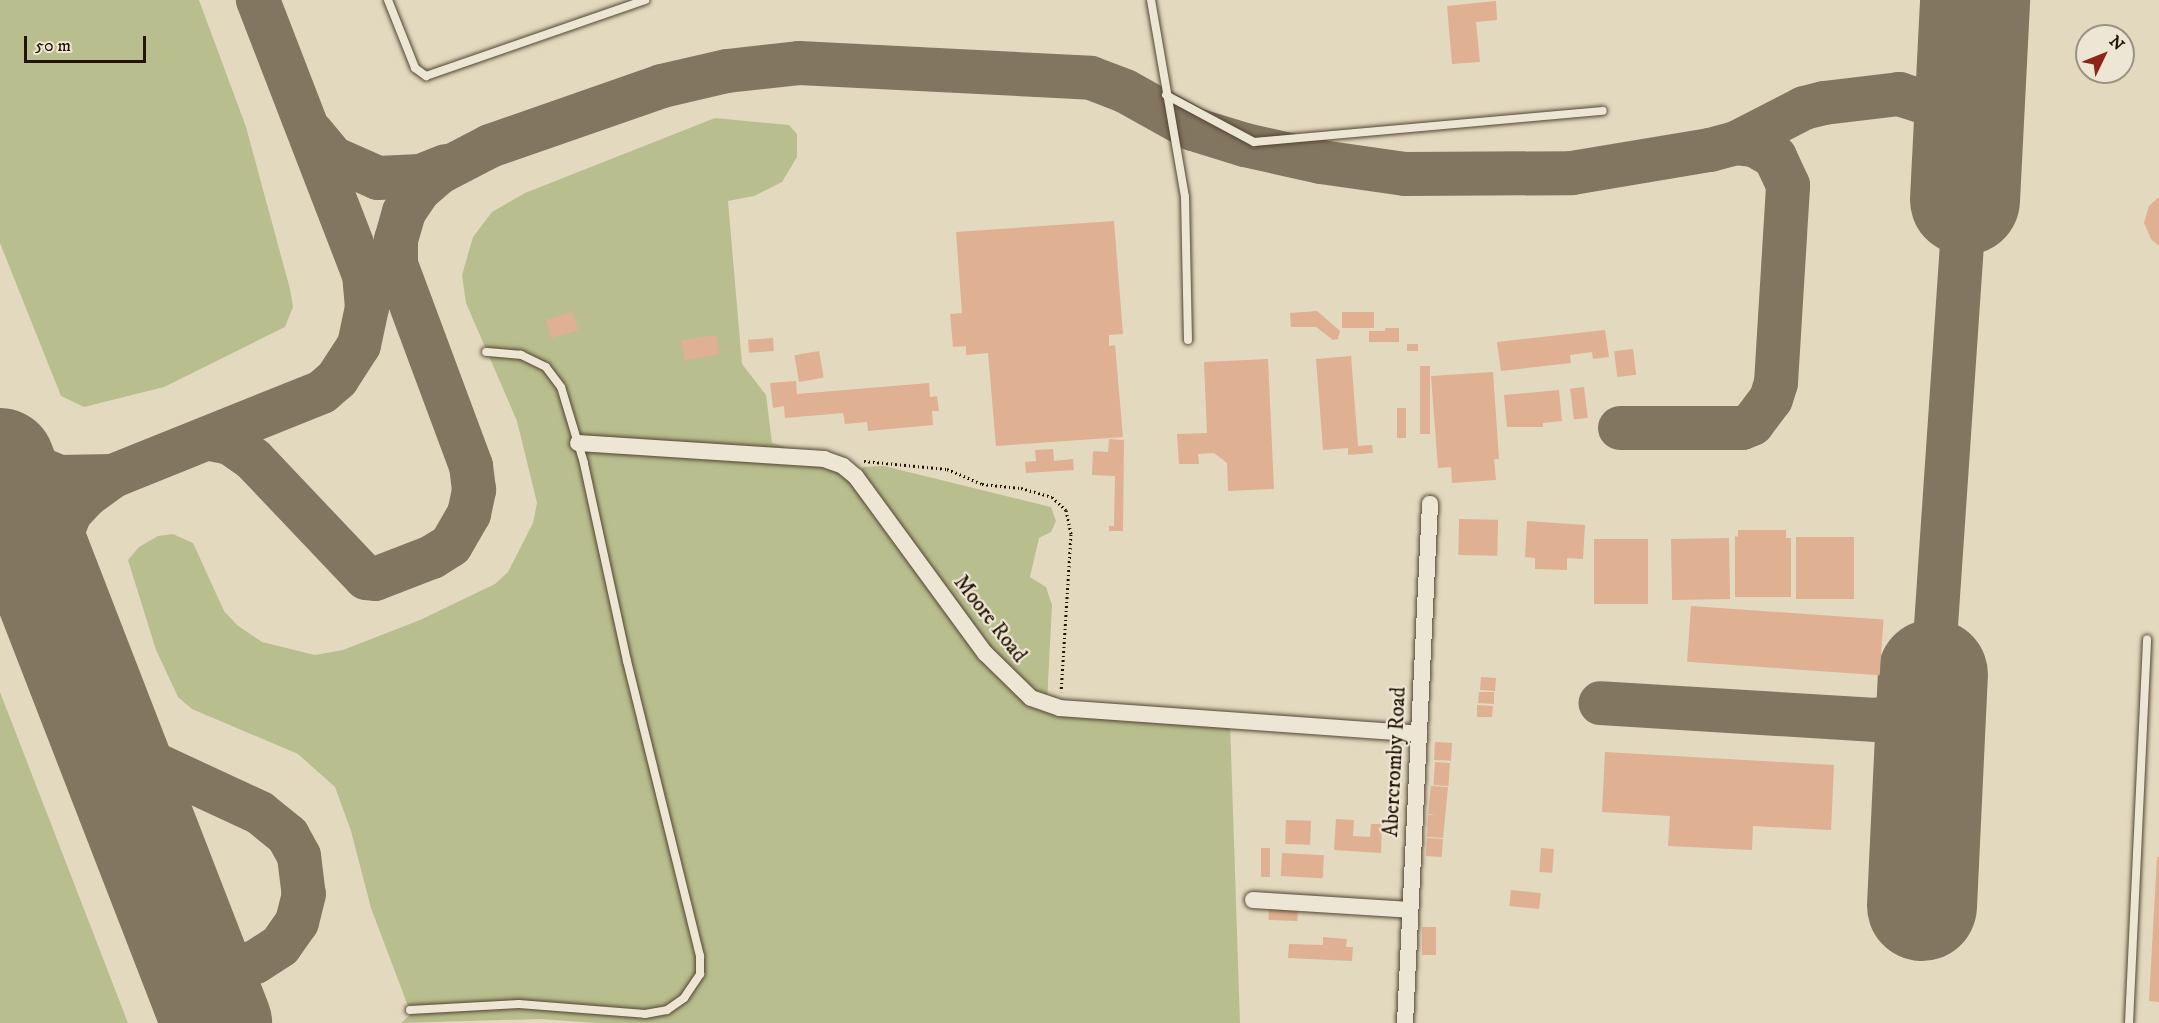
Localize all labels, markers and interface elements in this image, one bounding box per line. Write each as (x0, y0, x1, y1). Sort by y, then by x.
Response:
scale bar (27, 24, 148, 62)
north arrow (2075, 24, 2135, 84)
text: N (2105, 31, 2128, 55)
text: 50 m (35, 35, 71, 57)
street label: Moore Road (948, 570, 1032, 668)
street label: Abercromby Road (1378, 686, 1412, 838)

